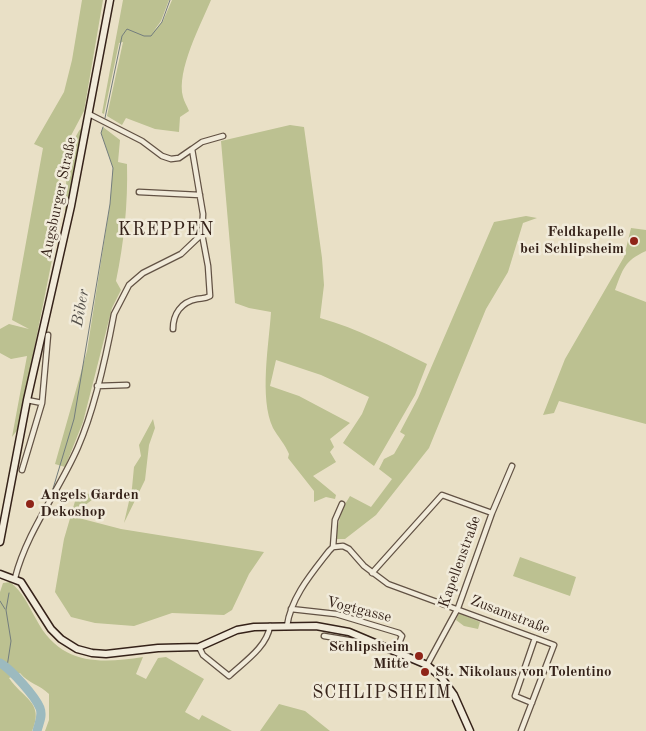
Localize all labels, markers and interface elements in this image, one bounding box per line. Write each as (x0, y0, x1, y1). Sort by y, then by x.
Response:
street label: Augsburger Straße (37, 135, 81, 261)
district label: KREPPEN (117, 219, 215, 241)
place label: Feldkapelle bei Schlipsheim (520, 223, 624, 258)
marker: Feldkapelle bei Schlipsheim (628, 235, 640, 247)
water label: Biber (68, 288, 94, 328)
place label: Angels Garden Dekoshop (40, 486, 139, 521)
marker: Angels Garden Dekoshop (24, 498, 36, 510)
street label: Kapellenstraße (435, 514, 485, 610)
street label: Zusamstraße (468, 592, 552, 638)
street label: Vogtgasse (325, 593, 393, 627)
place label: Schlipsheim Mitte (329, 638, 409, 673)
marker: Schlipsheim Mitte (413, 650, 425, 662)
place label: St. Nikolaus von Tolentino (435, 663, 612, 681)
marker: St. Nikolaus von Tolentino (419, 666, 431, 678)
district label: SCHLIPSHEIM (311, 682, 453, 704)

